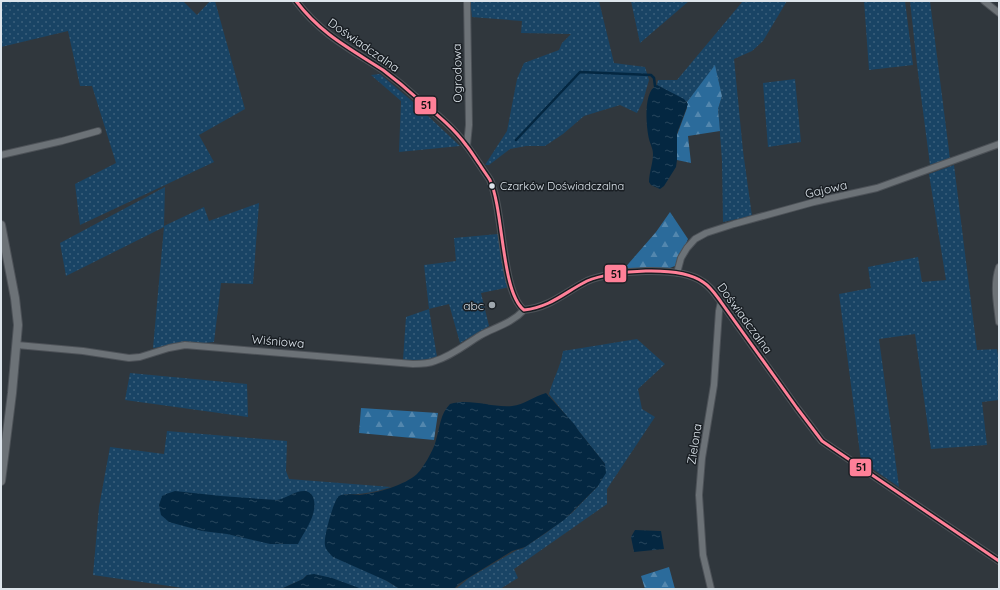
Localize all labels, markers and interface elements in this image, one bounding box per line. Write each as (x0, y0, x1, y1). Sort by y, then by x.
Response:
street label: Doświadczalna (325, 15, 403, 75)
street label: Ogrodowa (449, 43, 465, 103)
line badge: 51 (414, 96, 437, 115)
text: 51 (421, 98, 431, 112)
street label: Gajowa (804, 177, 848, 201)
place label: Czarków Doświadczalna (500, 179, 624, 193)
marker: Czarków Doświadczalna (487, 181, 497, 191)
line badge: 51 (604, 264, 627, 283)
text: 51 (611, 267, 621, 281)
street label: Doświadczalna (714, 280, 776, 356)
place label: abc (463, 298, 484, 313)
marker: abc (487, 300, 497, 310)
street label: Wiśniowa (251, 331, 305, 351)
street label: Zielona (683, 422, 705, 466)
line badge: 51 (849, 458, 872, 477)
text: 51 (856, 460, 866, 474)

